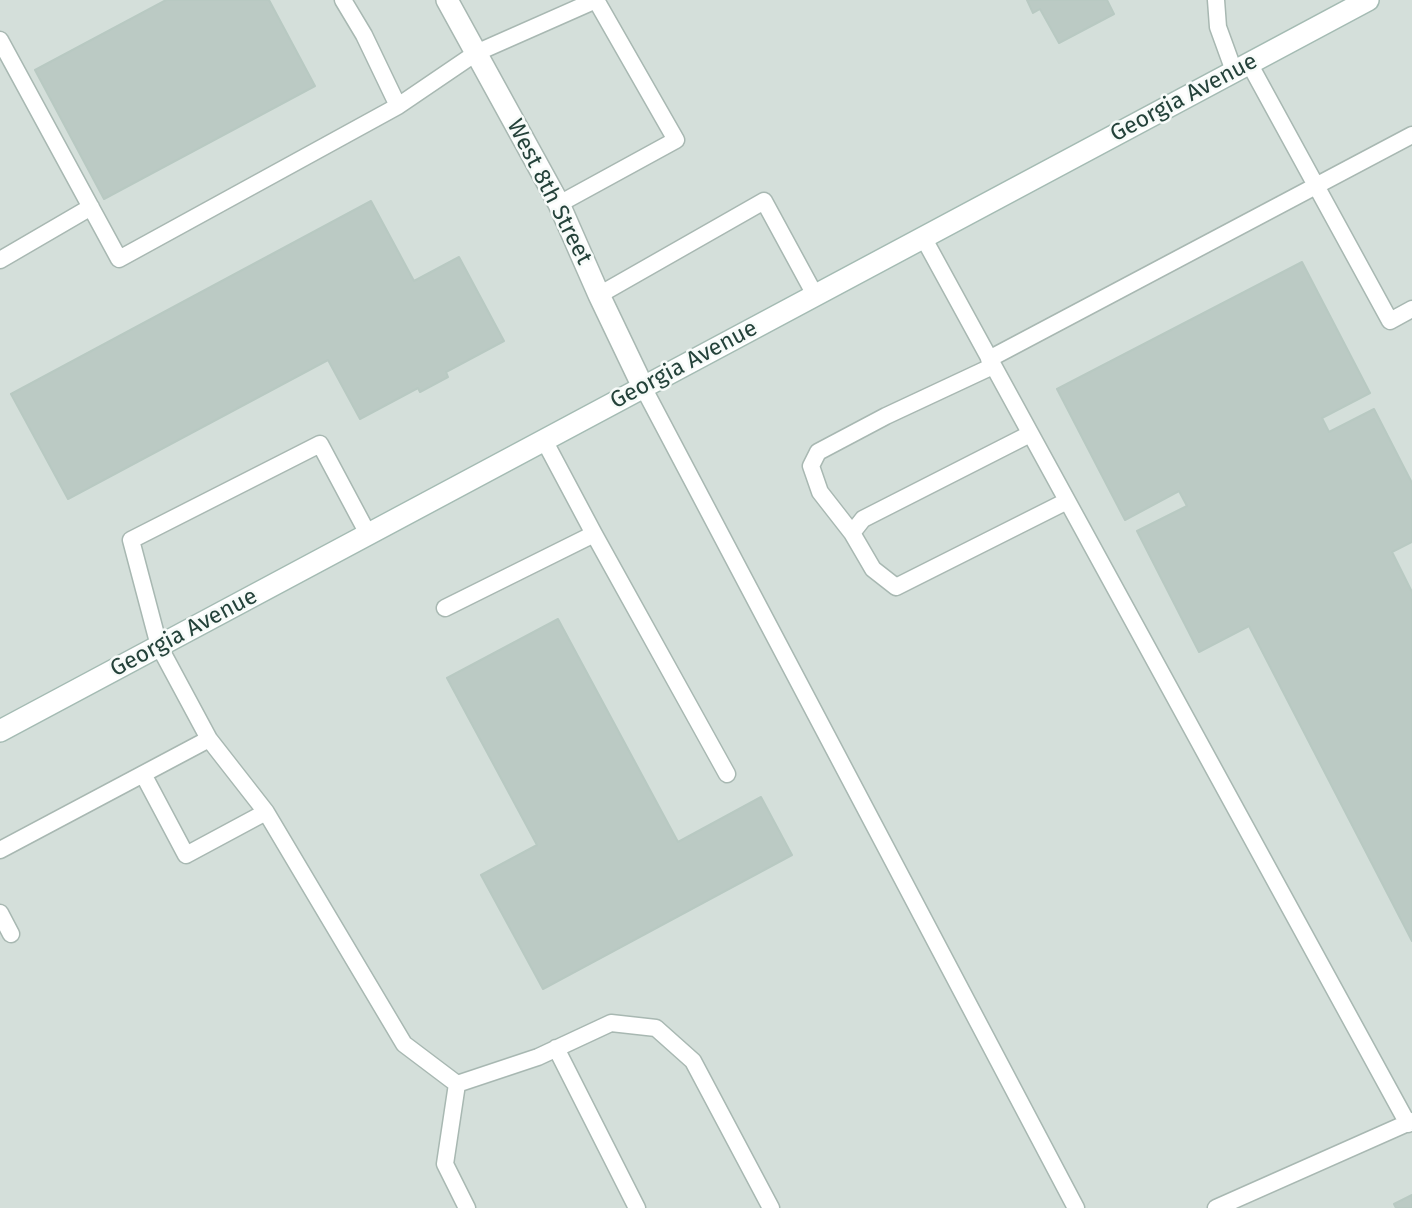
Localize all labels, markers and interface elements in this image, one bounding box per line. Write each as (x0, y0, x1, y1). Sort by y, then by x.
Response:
street label: Georgia Avenue (1106, 48, 1262, 148)
street label: West 8th Street (501, 115, 597, 269)
street label: Georgia Avenue (606, 315, 762, 415)
street label: Georgia Avenue (106, 583, 262, 683)

